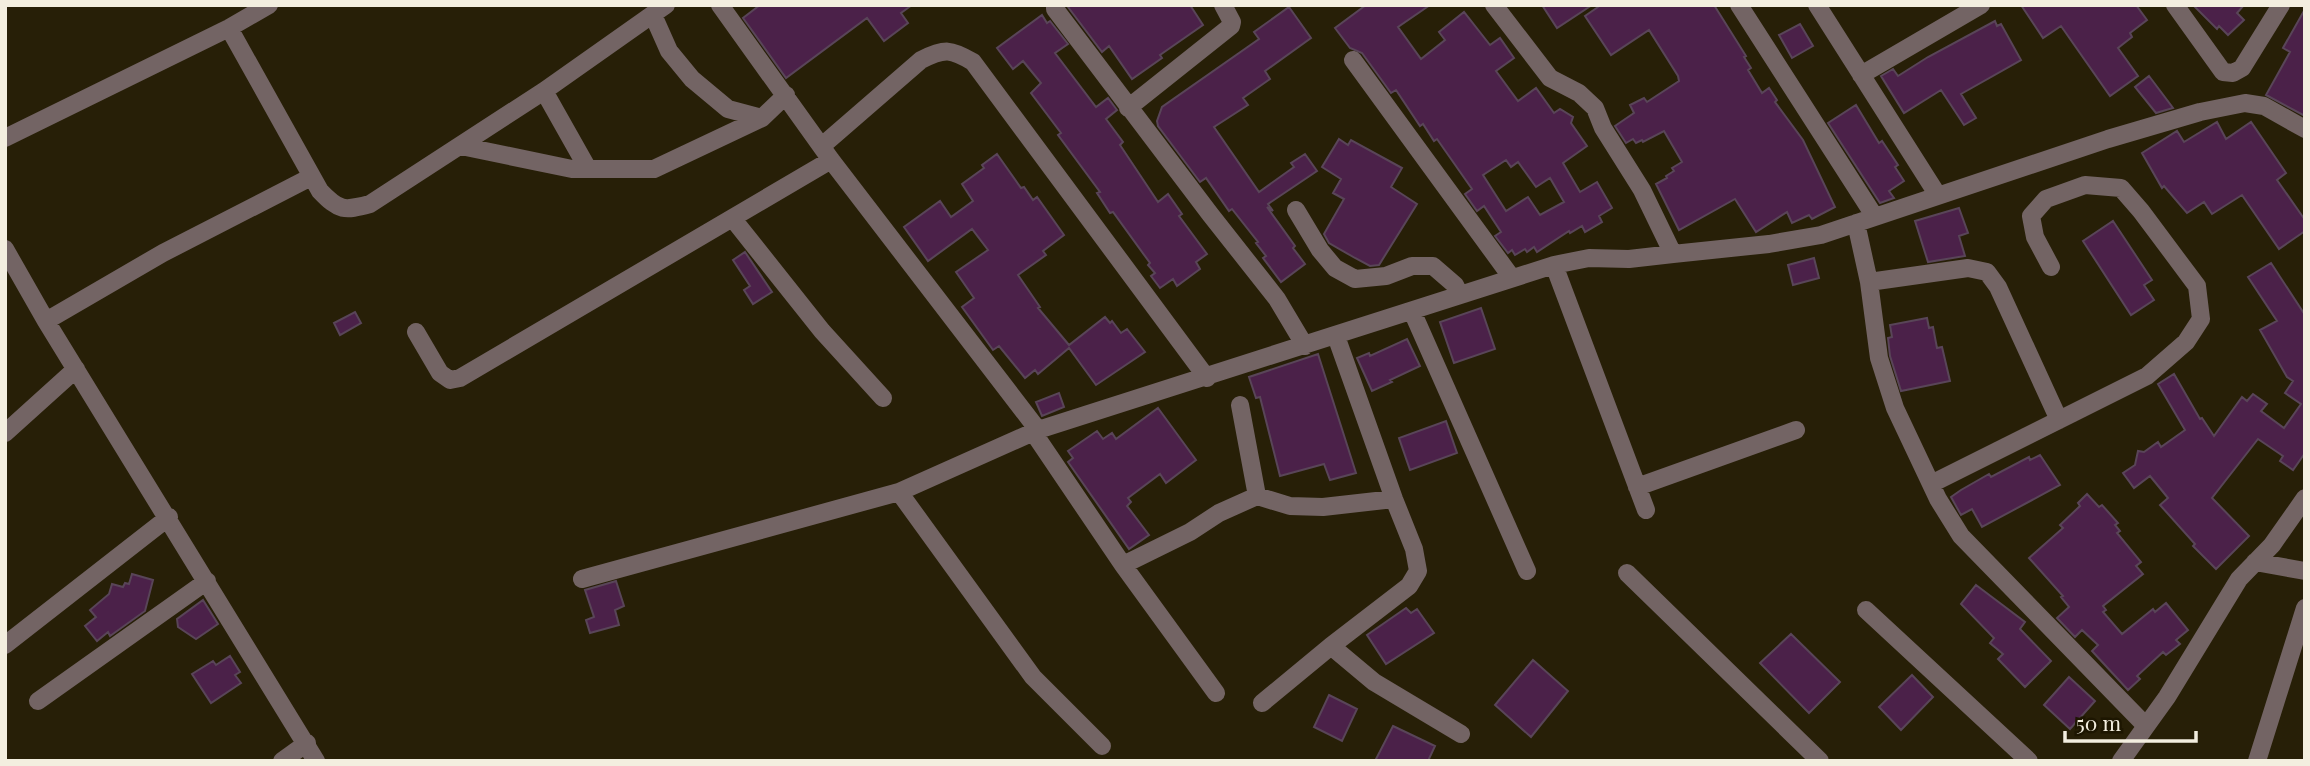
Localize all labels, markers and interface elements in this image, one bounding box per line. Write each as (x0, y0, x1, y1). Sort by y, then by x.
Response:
scale bar (2065, 700, 2196, 744)
text: 50 m (2076, 708, 2122, 736)

